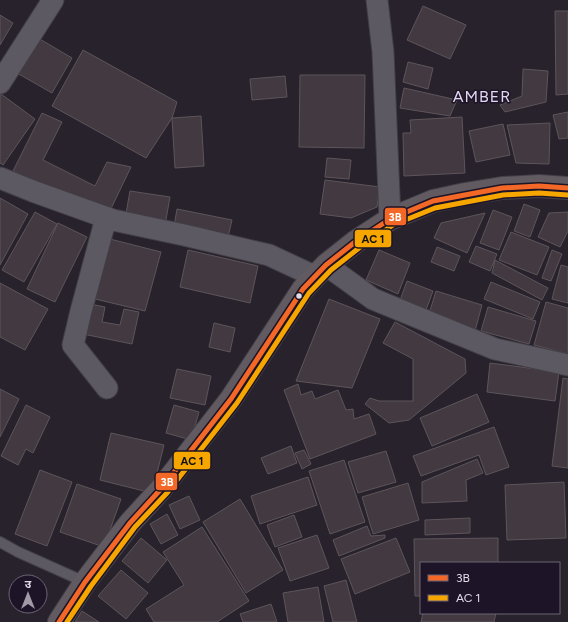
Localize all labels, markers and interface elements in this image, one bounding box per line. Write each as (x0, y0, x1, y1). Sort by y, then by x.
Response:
district label: AMBER (453, 87, 511, 106)
line badge: 3B (384, 207, 407, 226)
text: 3B (389, 211, 402, 224)
line badge: AC 1 (354, 229, 392, 248)
text: AC 1 (362, 233, 384, 246)
unlabelled marker (294, 291, 304, 301)
line badge: AC 1 (173, 451, 211, 470)
text: AC 1 (181, 455, 203, 468)
line badge: 3B (155, 472, 178, 491)
text: 3B (161, 476, 174, 489)
legend (420, 562, 560, 614)
text: 3B (456, 571, 470, 585)
north arrow (8, 574, 48, 614)
text: उ (25, 578, 32, 591)
text: AC 1 (456, 591, 480, 605)

